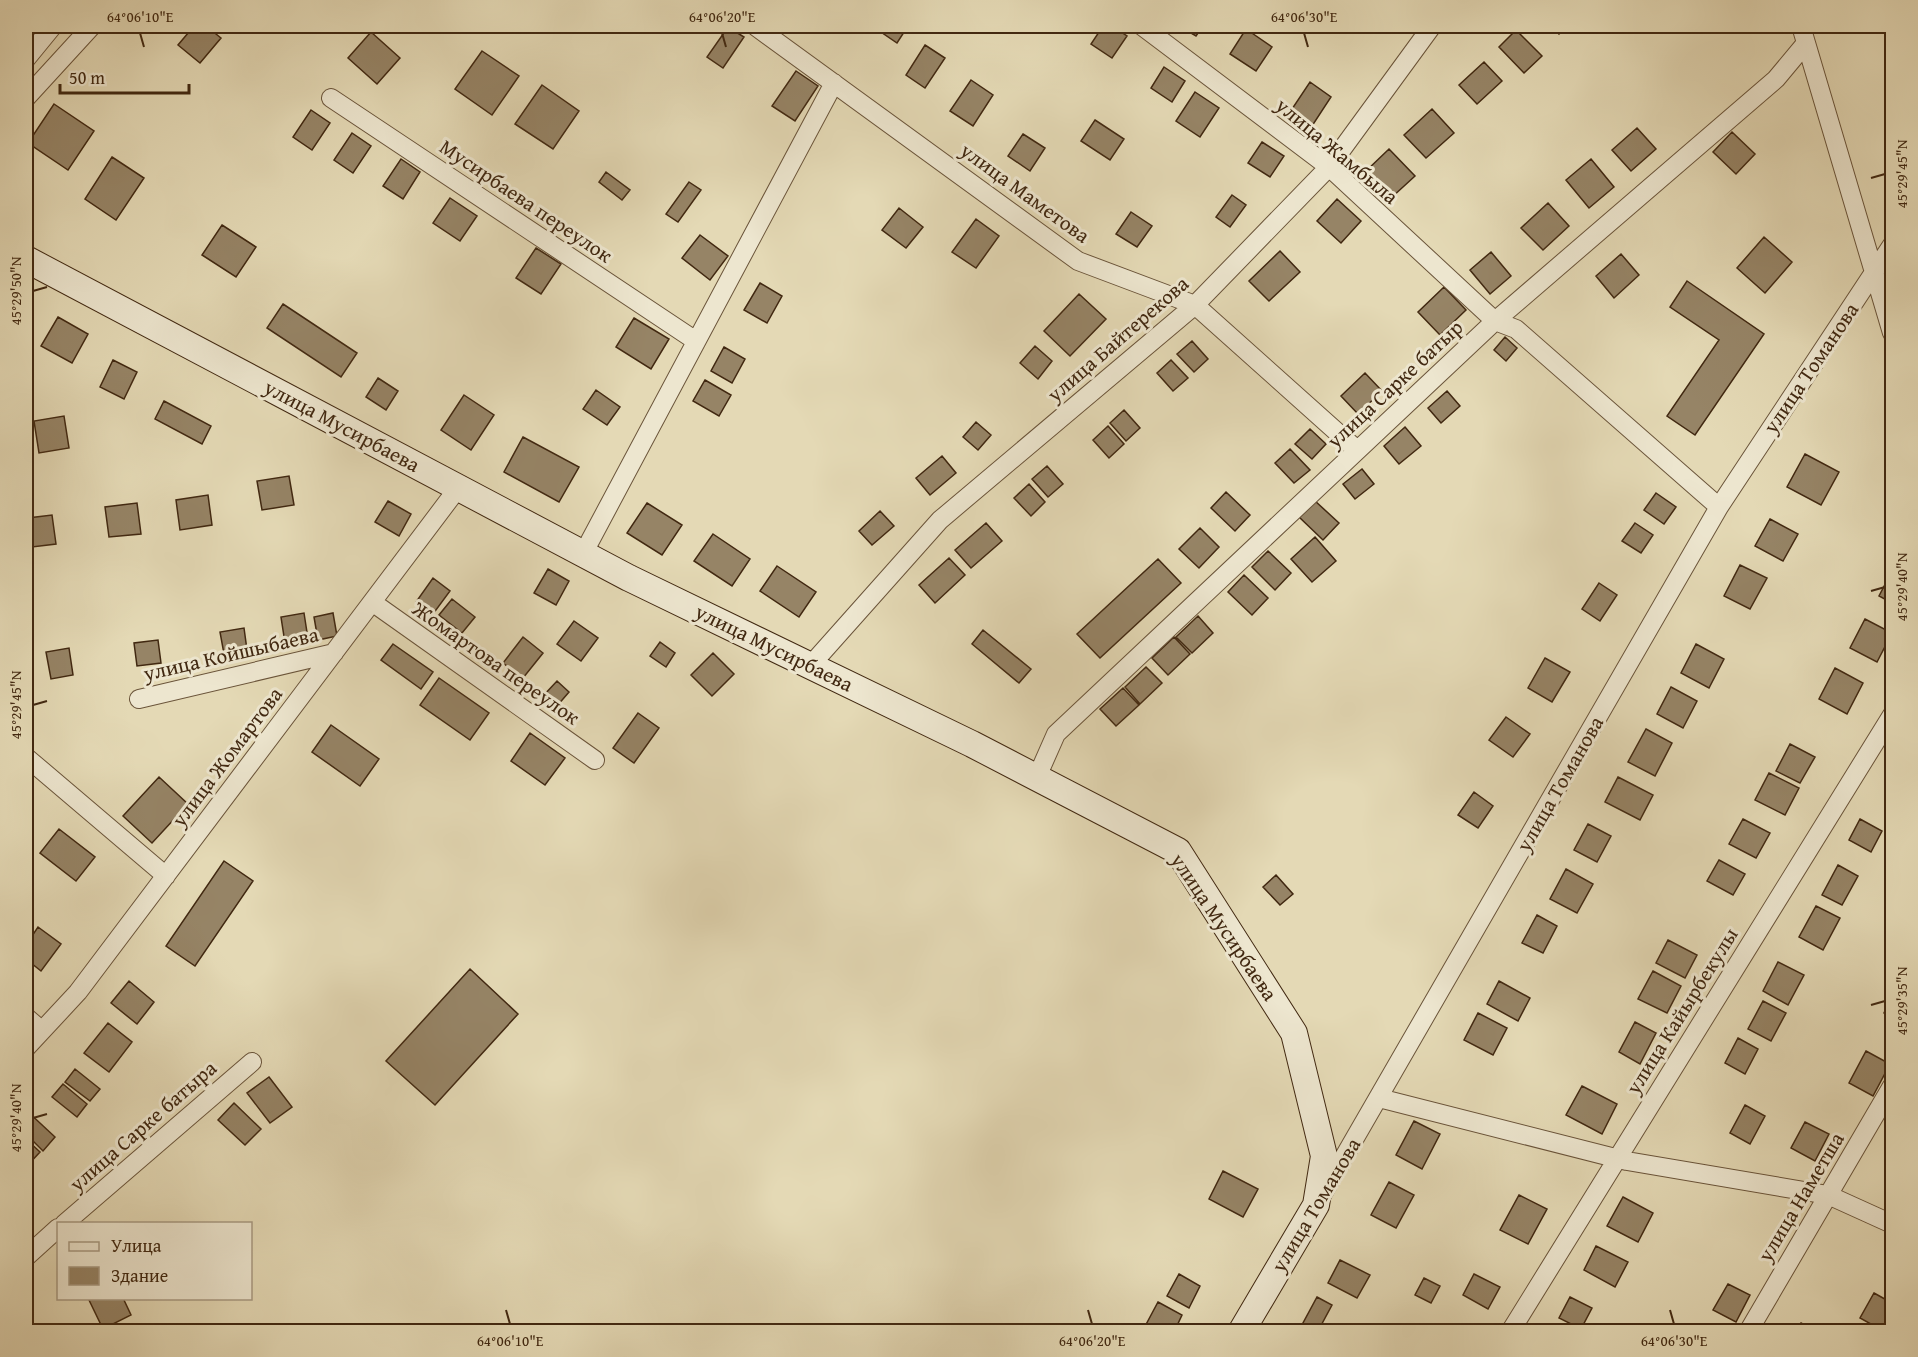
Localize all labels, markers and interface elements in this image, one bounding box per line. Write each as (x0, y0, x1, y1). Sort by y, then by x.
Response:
text: 64°06'10"E (107, 6, 174, 27)
text: 64°06'20"E (689, 6, 756, 27)
text: 64°06'30"E (1271, 6, 1338, 27)
scale bar (60, 57, 189, 95)
text: 50 m (69, 64, 105, 91)
street label: улица Жамбыла (1268, 89, 1405, 211)
street label: Мусирбаева переулок (434, 131, 619, 270)
street label: улица Маметова (953, 134, 1097, 250)
text: 45°29'45"N (1891, 139, 1912, 208)
text: 45°29'50"N (5, 256, 26, 325)
street label: улица Байтерекова (1039, 268, 1195, 410)
street label: улица Томанова (1755, 296, 1866, 440)
street label: улица Сарке батыр (1319, 312, 1470, 456)
street label: улица Мусирбаева (258, 371, 426, 480)
text: 45°29'40"N (1891, 552, 1912, 621)
street label: Жомартова переулок (405, 592, 586, 732)
street label: улица Мусирбаева (689, 595, 859, 699)
street label: улица Койшыбаева (139, 618, 322, 689)
text: 45°29'45"N (5, 670, 26, 739)
street label: улица Жомартова (163, 680, 290, 834)
street label: улица Томанова (1508, 710, 1611, 858)
street label: улица Мусирбаева (1163, 846, 1285, 1007)
street label: улица Кайырбекулы (1617, 921, 1746, 1101)
text: 45°29'35"N (1891, 966, 1912, 1035)
street label: улица Сарке батыра (61, 1053, 223, 1199)
text: 45°29'40"N (5, 1083, 26, 1152)
street label: улица Наметша (1749, 1126, 1851, 1268)
street label: улица Томанова (1263, 1132, 1368, 1279)
legend (57, 1222, 252, 1300)
text: Улица (111, 1232, 162, 1259)
text: Здание (111, 1262, 168, 1289)
text: 64°06'10"E (477, 1330, 544, 1351)
text: 64°06'20"E (1059, 1330, 1126, 1351)
text: 64°06'30"E (1641, 1330, 1708, 1351)

